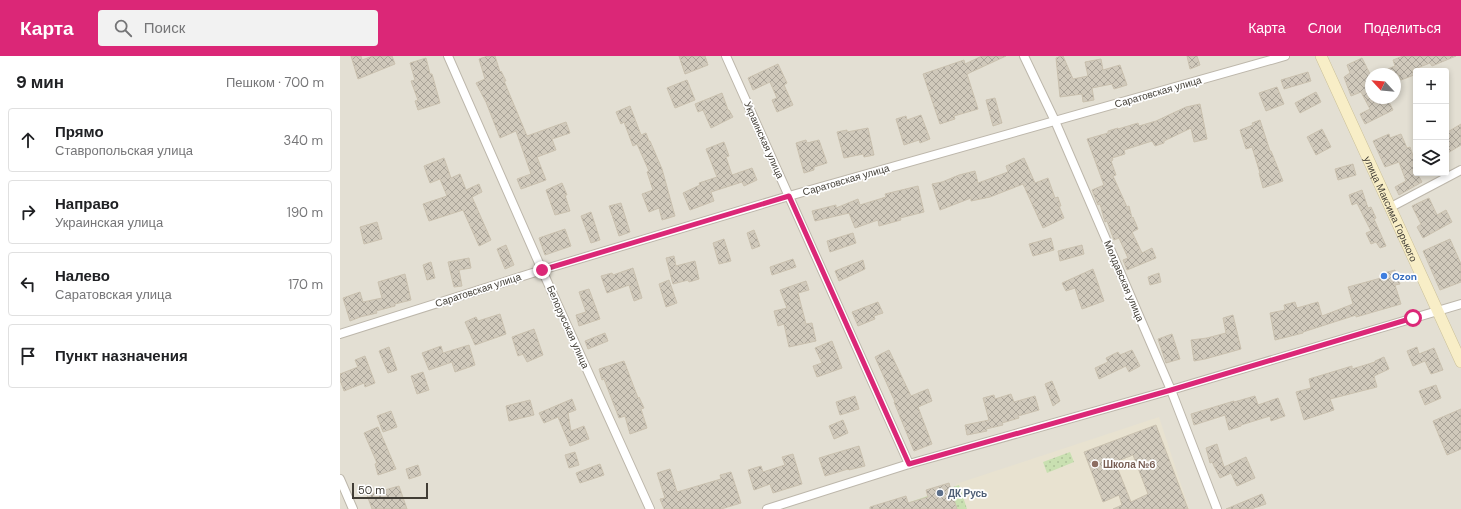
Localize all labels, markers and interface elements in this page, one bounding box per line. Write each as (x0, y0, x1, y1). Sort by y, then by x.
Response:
search box (98, 10, 378, 46)
text: Карта (20, 16, 74, 41)
icon: search (112, 17, 134, 39)
text: Поиск (144, 18, 185, 38)
text: Карта (1248, 19, 1286, 37)
text: Слои (1308, 19, 1342, 37)
text: Поделиться (1364, 19, 1441, 37)
north arrow (1365, 68, 1401, 104)
map controls (1413, 68, 1449, 176)
button: + (1413, 68, 1449, 104)
text: 9 мин (16, 71, 64, 93)
street label: Саратовская улица (1113, 73, 1203, 111)
text: Пешком · 700 m (226, 74, 324, 91)
street label: Украинская улица (741, 99, 787, 181)
button: − (1413, 104, 1449, 140)
text: Прямо (55, 122, 104, 142)
icon: ahead (17, 129, 39, 151)
text: 340 m (283, 132, 323, 149)
button: layers (1413, 140, 1449, 176)
text: Ставропольская улица (55, 142, 193, 159)
street label: улица Максима Горького (1361, 154, 1421, 264)
street label: Саратовская улица (801, 161, 891, 199)
text: Направо (55, 194, 119, 214)
icon: right (17, 201, 39, 223)
text: 190 m (287, 204, 323, 221)
text: Украинская улица (55, 214, 163, 231)
street label: Молдавская улица (1101, 238, 1147, 324)
route end (533, 261, 551, 279)
text: Налево (55, 266, 110, 286)
street label: Саратовская улица (433, 270, 523, 310)
place label: Ozon (1392, 270, 1417, 283)
marker: Ozon (1379, 271, 1389, 281)
icon: left (17, 273, 39, 295)
text: 170 m (288, 276, 323, 293)
street label: Белорусская улица (544, 284, 592, 371)
text: Саратовская улица (55, 286, 172, 303)
route start (1404, 309, 1422, 327)
icon: arrive (17, 345, 39, 367)
text: Пункт назначения (55, 346, 188, 366)
place label: Школа №6 (1103, 458, 1156, 471)
marker: Школа №6 (1090, 459, 1100, 469)
scale bar (352, 481, 428, 500)
text: 50 m (358, 483, 385, 497)
place label: ДК Русь (948, 487, 987, 500)
marker: ДК Русь (935, 488, 945, 498)

